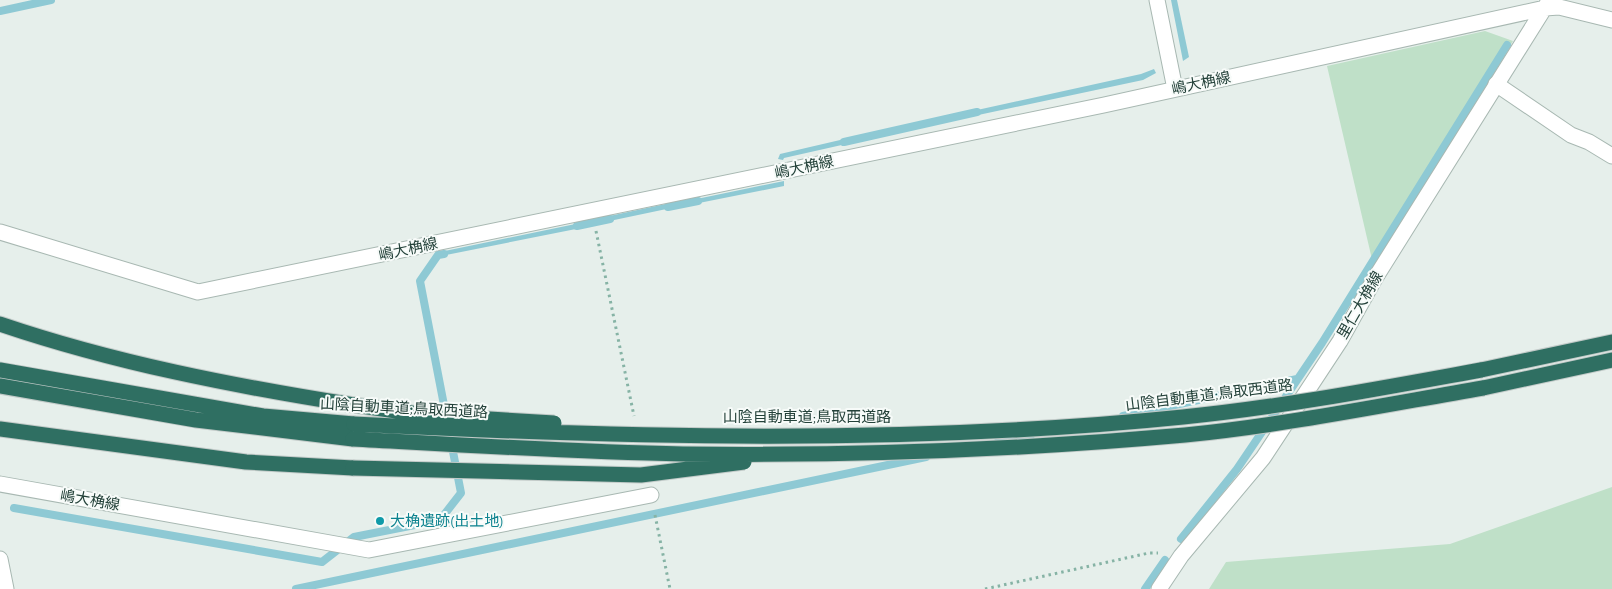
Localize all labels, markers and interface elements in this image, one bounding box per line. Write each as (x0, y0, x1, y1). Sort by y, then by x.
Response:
street label: 嶋大桷線 (1170, 68, 1232, 97)
street label: 嶋大桷線 (773, 152, 835, 181)
street label: 嶋大桷線 (377, 234, 439, 263)
street label: 里仁大桷線 (1334, 269, 1386, 341)
street label: 山陰自動車道;鳥取西道路 (1124, 377, 1294, 413)
street label: 山陰自動車道;鳥取西道路 (319, 396, 489, 420)
street label: 山陰自動車道;鳥取西道路 (723, 409, 891, 425)
street label: 嶋大桷線 (59, 486, 121, 513)
place label: 大桷遺跡(出土地) (390, 513, 504, 529)
marker: 大桷遺跡(出土地) (374, 515, 386, 527)

